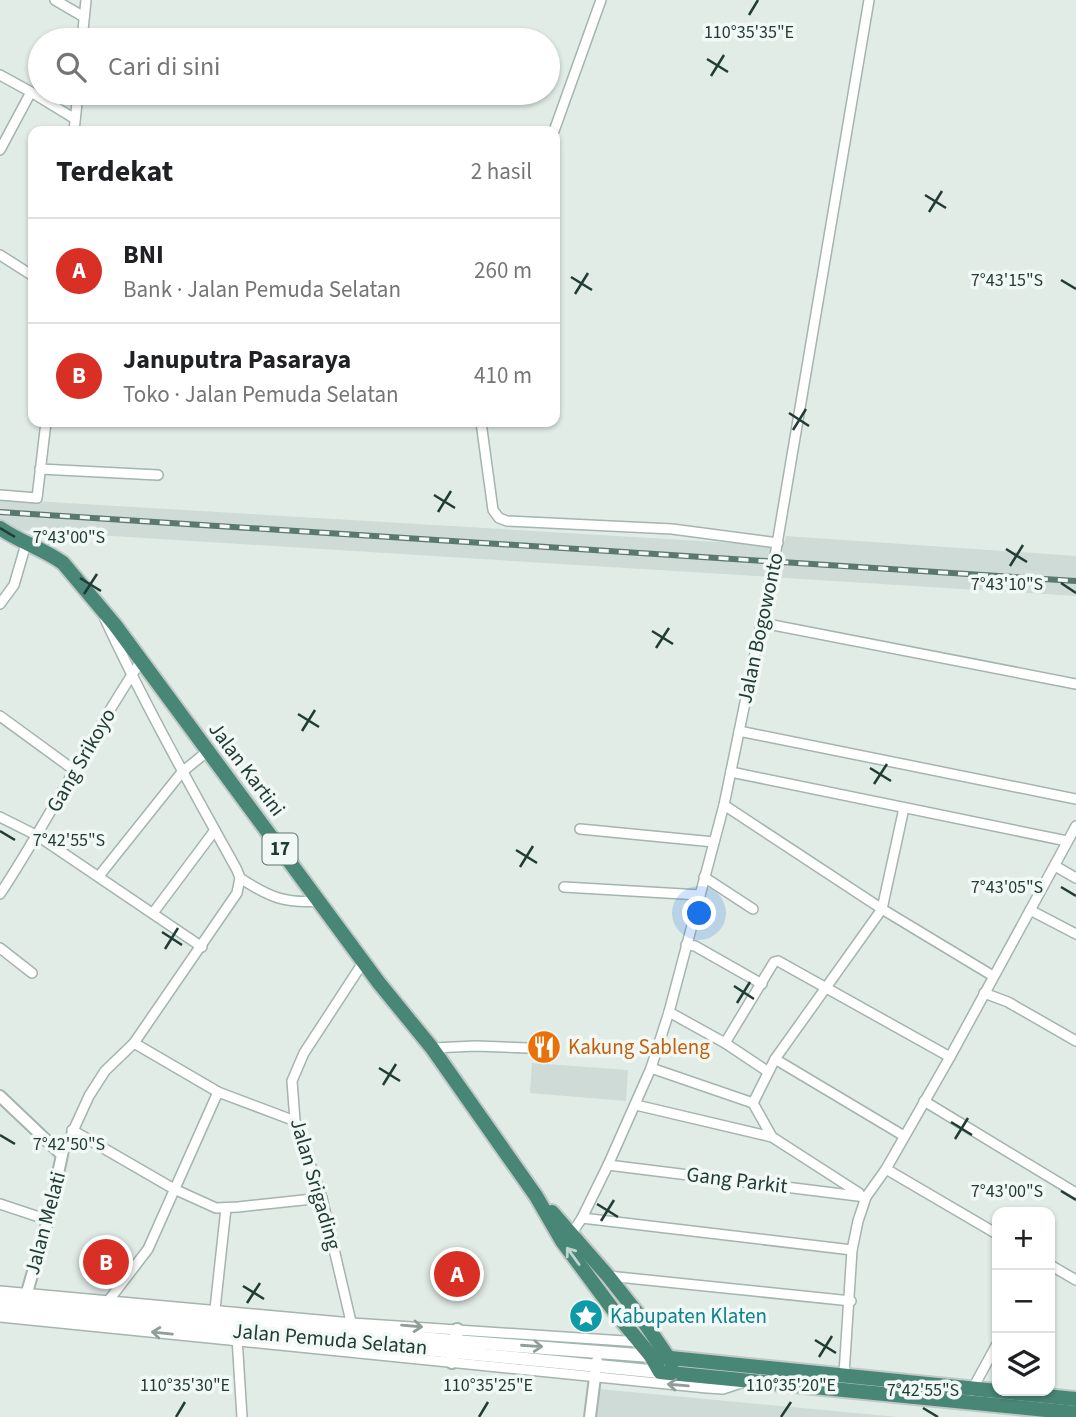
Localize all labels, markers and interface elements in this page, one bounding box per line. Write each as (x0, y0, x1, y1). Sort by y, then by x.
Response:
text: 110°35'35"E (704, 20, 794, 45)
search box (28, 28, 560, 105)
icon: search (52, 48, 90, 86)
text: Cari di sini (108, 48, 221, 85)
text: Terdekat (56, 150, 173, 193)
text: 2 hasil (471, 155, 532, 188)
text: BNI (123, 236, 164, 273)
text: A (72, 254, 86, 287)
text: 260 m (474, 254, 532, 287)
text: 7°43'15"S (971, 268, 1043, 293)
text: Bank · Jalan Pemuda Selatan (123, 273, 401, 306)
text: Januputra Pasaraya (123, 341, 351, 378)
text: B (72, 359, 86, 392)
text: 410 m (474, 359, 532, 392)
text: Toko · Jalan Pemuda Selatan (123, 378, 399, 411)
text: 7°43'00"S (33, 525, 105, 550)
street label: Jalan Bogowonto (729, 550, 791, 706)
text: 7°43'10"S (971, 572, 1043, 597)
street label: Gang Srikoyo (39, 702, 123, 818)
street label: Jalan Kartini (202, 716, 292, 822)
text: 7°42'55"S (33, 828, 105, 853)
road number: 17 (262, 834, 298, 864)
text: 7°43'05"S (971, 875, 1043, 900)
your location (682, 896, 716, 930)
restaurant icon: Kakung Sableng (525, 1028, 563, 1066)
place label: Kakung Sableng (568, 1032, 710, 1062)
street label: Jalan Srigading (283, 1115, 349, 1254)
text: 7°42'50"S (33, 1132, 105, 1157)
street label: Gang Parkit (685, 1159, 789, 1201)
street label: Jalan Melati (17, 1168, 73, 1278)
text: 7°43'00"S (971, 1179, 1043, 1204)
map controls (992, 1207, 1055, 1396)
button: + (992, 1207, 1055, 1270)
pin: B (83, 1236, 129, 1288)
one-way arrow (566, 1247, 580, 1266)
pin: A (434, 1248, 480, 1300)
button: − (992, 1270, 1055, 1333)
place icon: Kabupaten Klaten (567, 1297, 605, 1335)
place label: Kabupaten Klaten (610, 1301, 767, 1331)
street label: Jalan Pemuda Selatan (231, 1316, 429, 1362)
one-way arrow (400, 1320, 422, 1333)
one-way arrow (152, 1326, 174, 1339)
button: layers (992, 1333, 1055, 1396)
one-way arrow (520, 1340, 542, 1353)
text: 110°35'30"E (140, 1373, 230, 1398)
text: 110°35'25"E (443, 1373, 533, 1398)
text: 110°35'20"E (746, 1373, 836, 1398)
one-way arrow (668, 1378, 690, 1391)
text: 7°42'55"S (887, 1378, 959, 1403)

